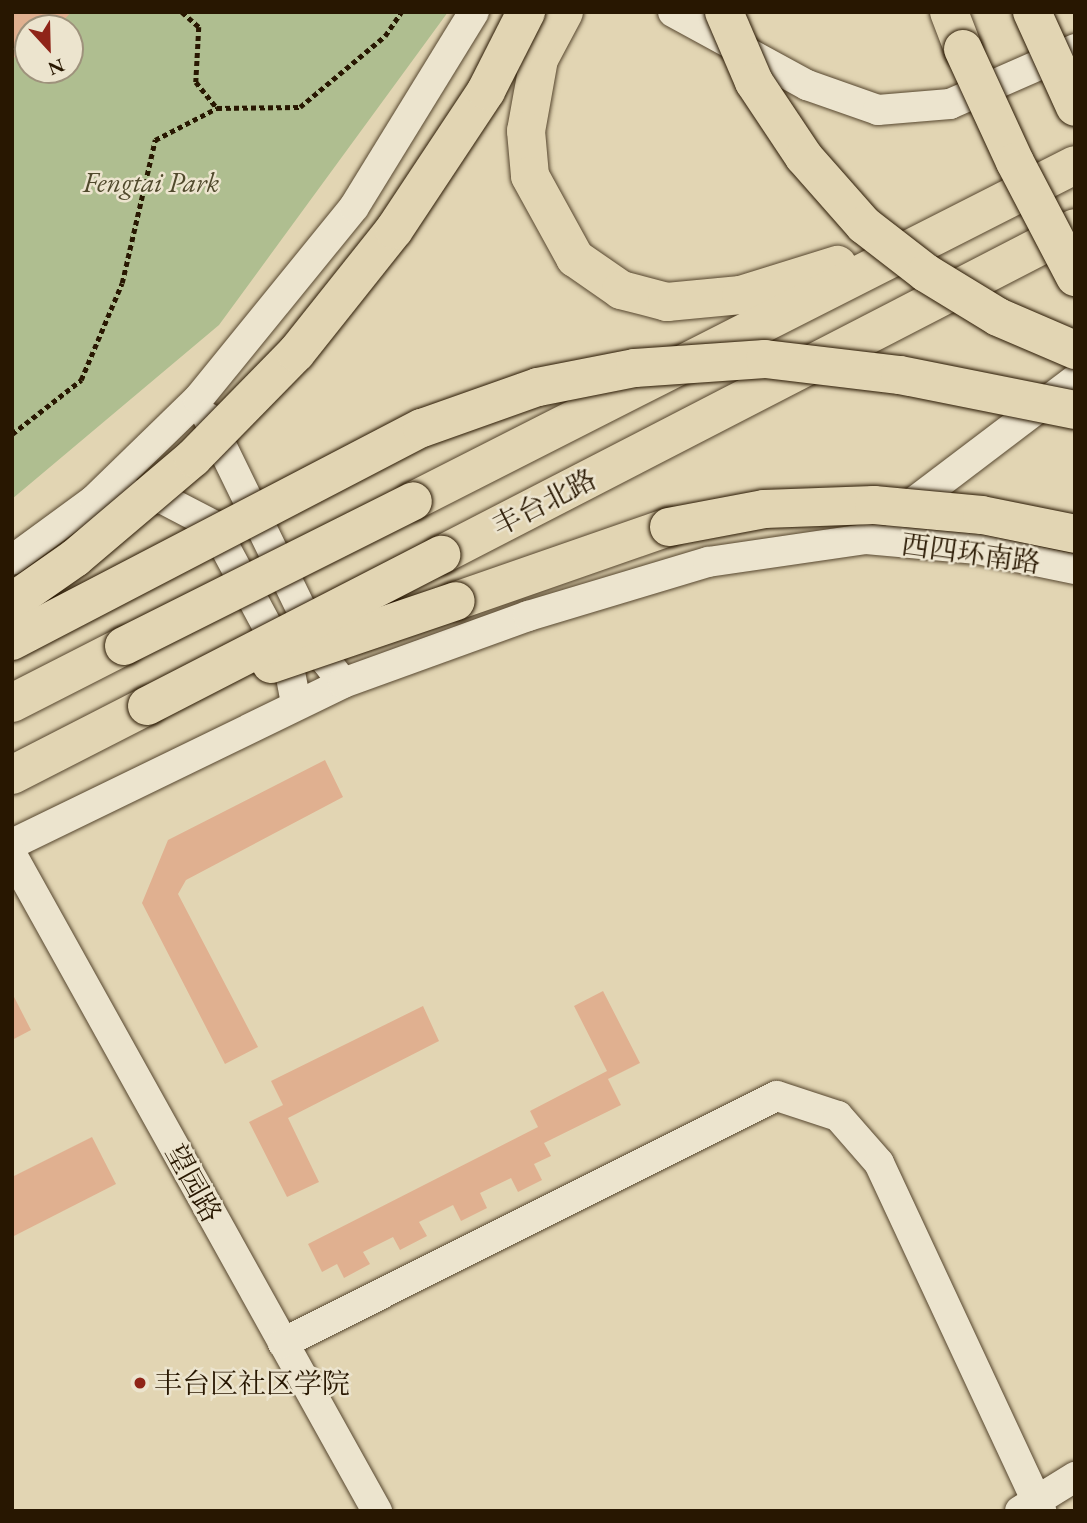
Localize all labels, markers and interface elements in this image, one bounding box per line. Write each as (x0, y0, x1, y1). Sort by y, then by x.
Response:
north arrow (14, 14, 84, 84)
text: N (44, 53, 68, 82)
park label: Fengtai Park (83, 165, 219, 199)
street label: 丰台北路 (486, 462, 602, 542)
street label: 西四环南路 (899, 527, 1043, 579)
street label: 望园路 (159, 1138, 229, 1228)
place label: 丰台区社区学院 (154, 1366, 350, 1400)
marker: 丰台区社区学院 (132, 1375, 148, 1391)

